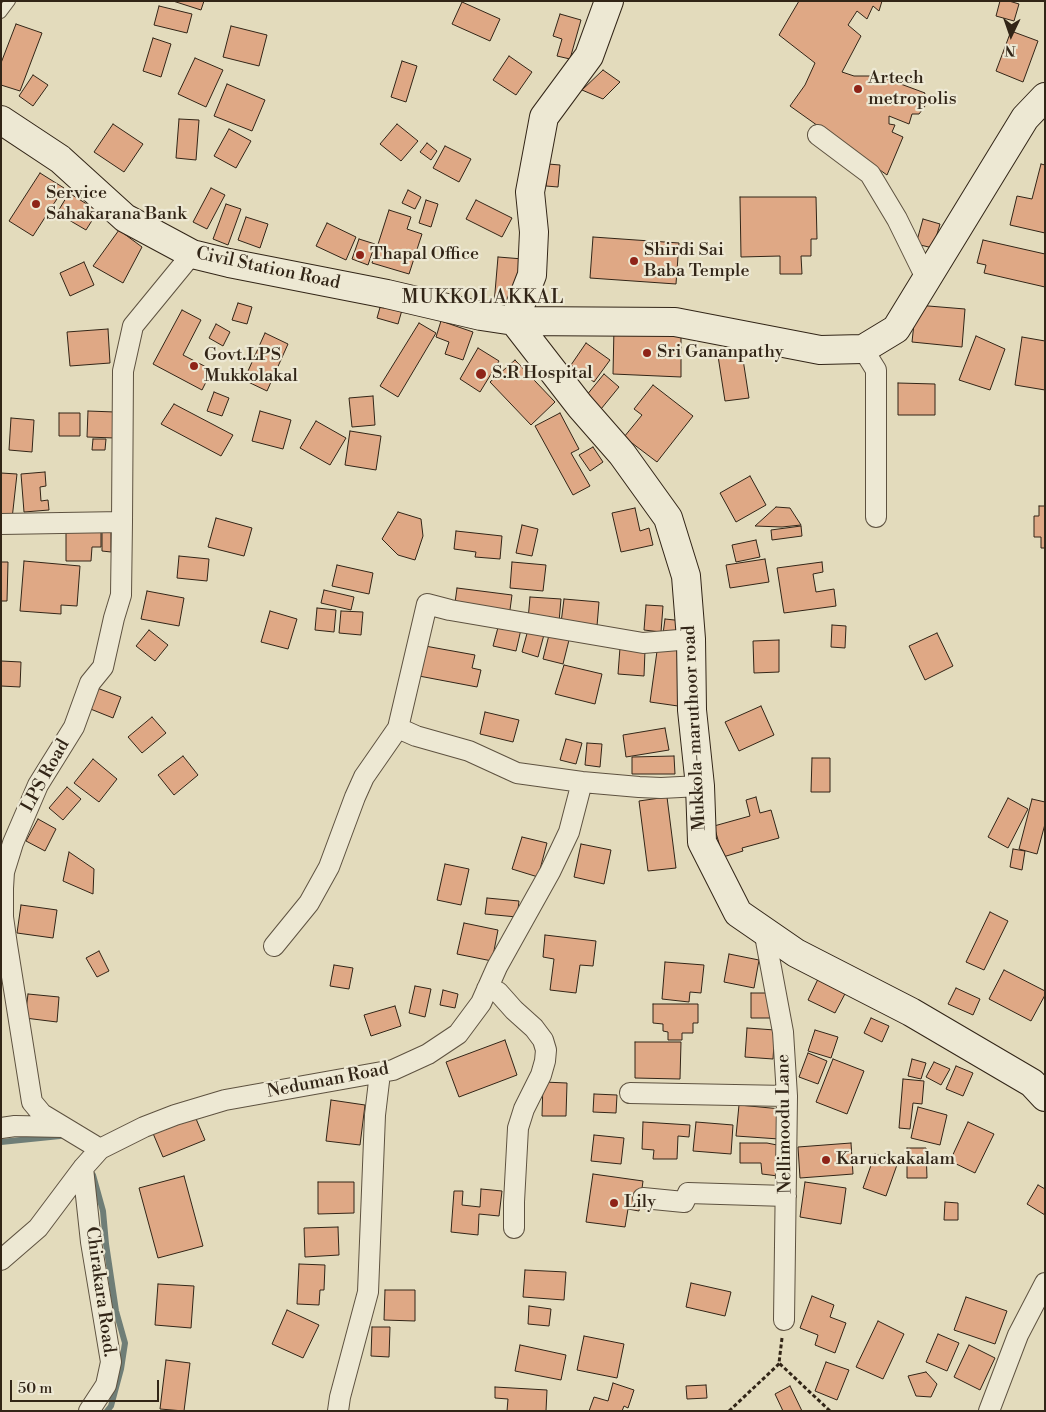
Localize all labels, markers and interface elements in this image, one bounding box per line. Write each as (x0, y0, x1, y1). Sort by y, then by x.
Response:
north arrow (986, 10, 1036, 60)
text: N (1004, 41, 1016, 59)
place label: Artech metropolis (868, 68, 957, 110)
marker: Artech metropolis (852, 83, 864, 95)
place label: Service Sahakarana Bank (46, 183, 187, 225)
marker: Service Sahakarana Bank (30, 198, 42, 210)
place label: Shirdi Sai Baba Temple (644, 240, 749, 282)
street label: Civil Station Road (194, 243, 342, 295)
place label: Thapal Office (370, 244, 479, 266)
marker: Thapal Office (354, 249, 366, 261)
marker: Shirdi Sai Baba Temple (628, 255, 640, 267)
district label: MUKKOLAKKAL (400, 287, 566, 309)
place label: Sri Gananpathy (657, 342, 783, 364)
place label: Govt.LPS Mukkolakal (204, 345, 298, 388)
marker: Sri Gananpathy (641, 347, 653, 359)
marker: Govt.LPS Mukkolakal (188, 360, 200, 372)
place label: S.R Hospital (492, 363, 593, 385)
marker: S.R Hospital (474, 367, 488, 381)
street label: Mukkola-maruthoor road (679, 625, 711, 831)
street label: LPS Road (17, 736, 75, 816)
street label: Nellimoodu Lane (773, 1054, 797, 1194)
street label: Neduman Road (265, 1059, 391, 1103)
place label: Karuckakalam (836, 1149, 955, 1171)
marker: Karuckakalam (820, 1154, 832, 1166)
place label: Lily (624, 1192, 656, 1214)
marker: Lily (608, 1197, 620, 1209)
street label: Chirakara Road. (80, 1226, 120, 1358)
scale bar (12, 1370, 161, 1402)
text: 50 m (18, 1379, 52, 1398)

